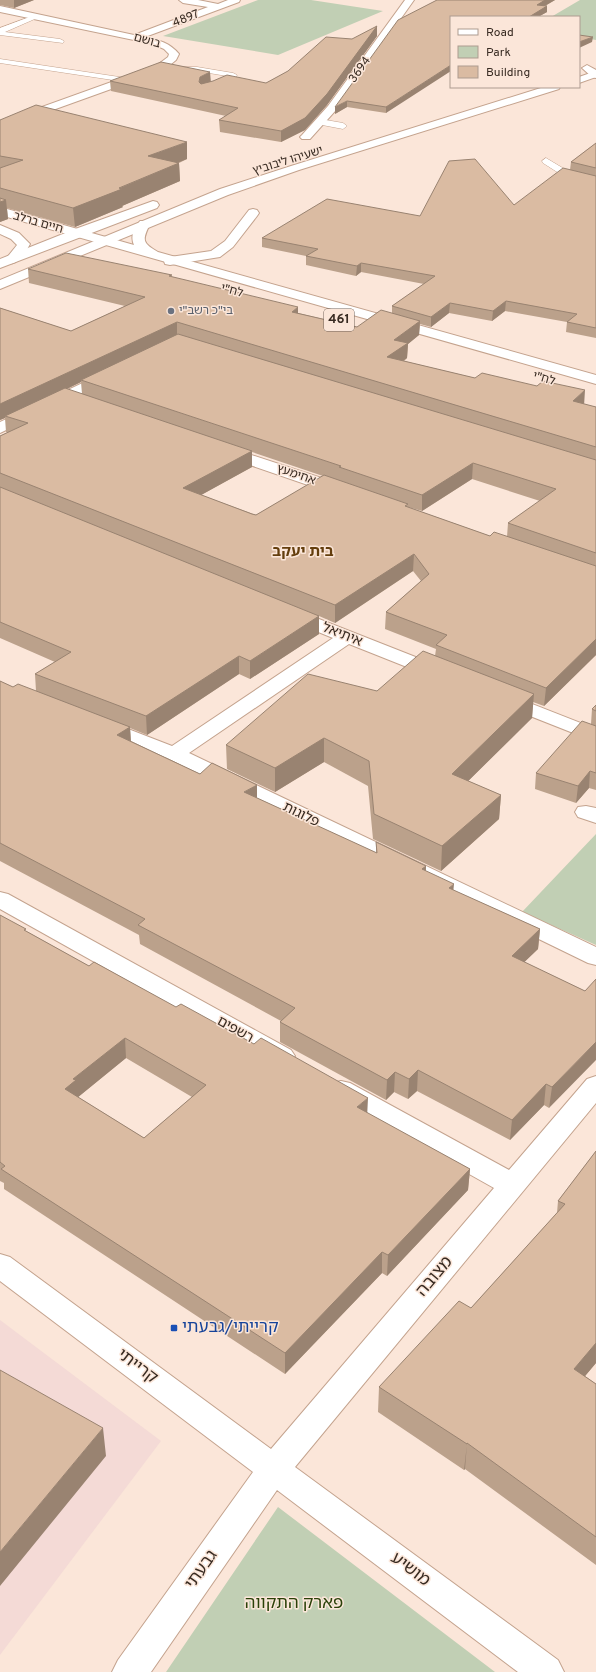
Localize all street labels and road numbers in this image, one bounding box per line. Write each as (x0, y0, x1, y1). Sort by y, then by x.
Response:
street label: 4897 (170, 7, 202, 31)
street label: בושם (132, 30, 162, 52)
street label: 3694 (345, 54, 375, 86)
street label: ישעיהו ליבוביץ (251, 143, 325, 179)
street label: חיים ברלב (11, 208, 65, 238)
street label: לח"י (219, 280, 245, 302)
road number: 461 (324, 309, 354, 331)
street label: לח"י (531, 368, 557, 390)
street label: אחימעץ (274, 461, 318, 489)
street label: איתיאל (319, 619, 365, 651)
street label: פלוגות (280, 799, 322, 831)
street label: רשפים (214, 1013, 256, 1047)
street label: מצובה (412, 1252, 458, 1302)
street label: קרייתי (112, 1344, 162, 1390)
street label: גבעתי (181, 1546, 223, 1594)
street label: מושיע (386, 1548, 434, 1592)

